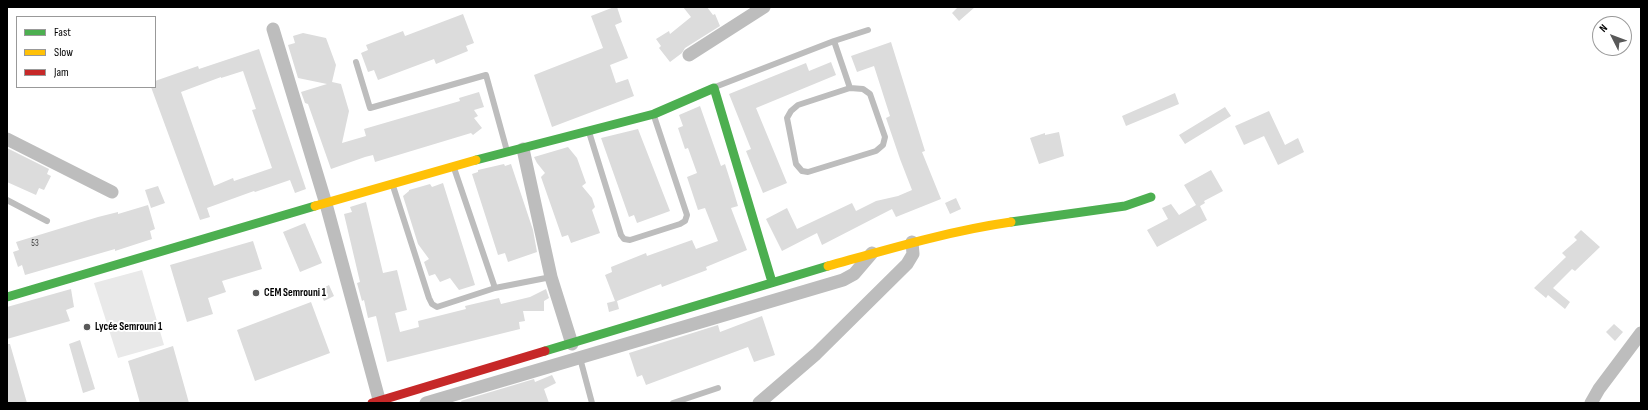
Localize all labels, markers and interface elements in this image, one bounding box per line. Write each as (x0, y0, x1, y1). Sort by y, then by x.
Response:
legend (16, 16, 156, 88)
north arrow (1592, 16, 1632, 56)
text: N (1597, 22, 1610, 35)
text: Fast (54, 25, 71, 40)
text: Slow (54, 45, 73, 60)
text: Jam (54, 65, 69, 80)
house number: 53 (31, 239, 39, 249)
place label: CEM Semrouni 1 (264, 286, 326, 300)
marker: CEM Semrouni 1 (251, 288, 261, 298)
place label: Lycée Semrouni 1 (95, 320, 162, 334)
marker: Lycée Semrouni 1 (82, 322, 92, 332)

